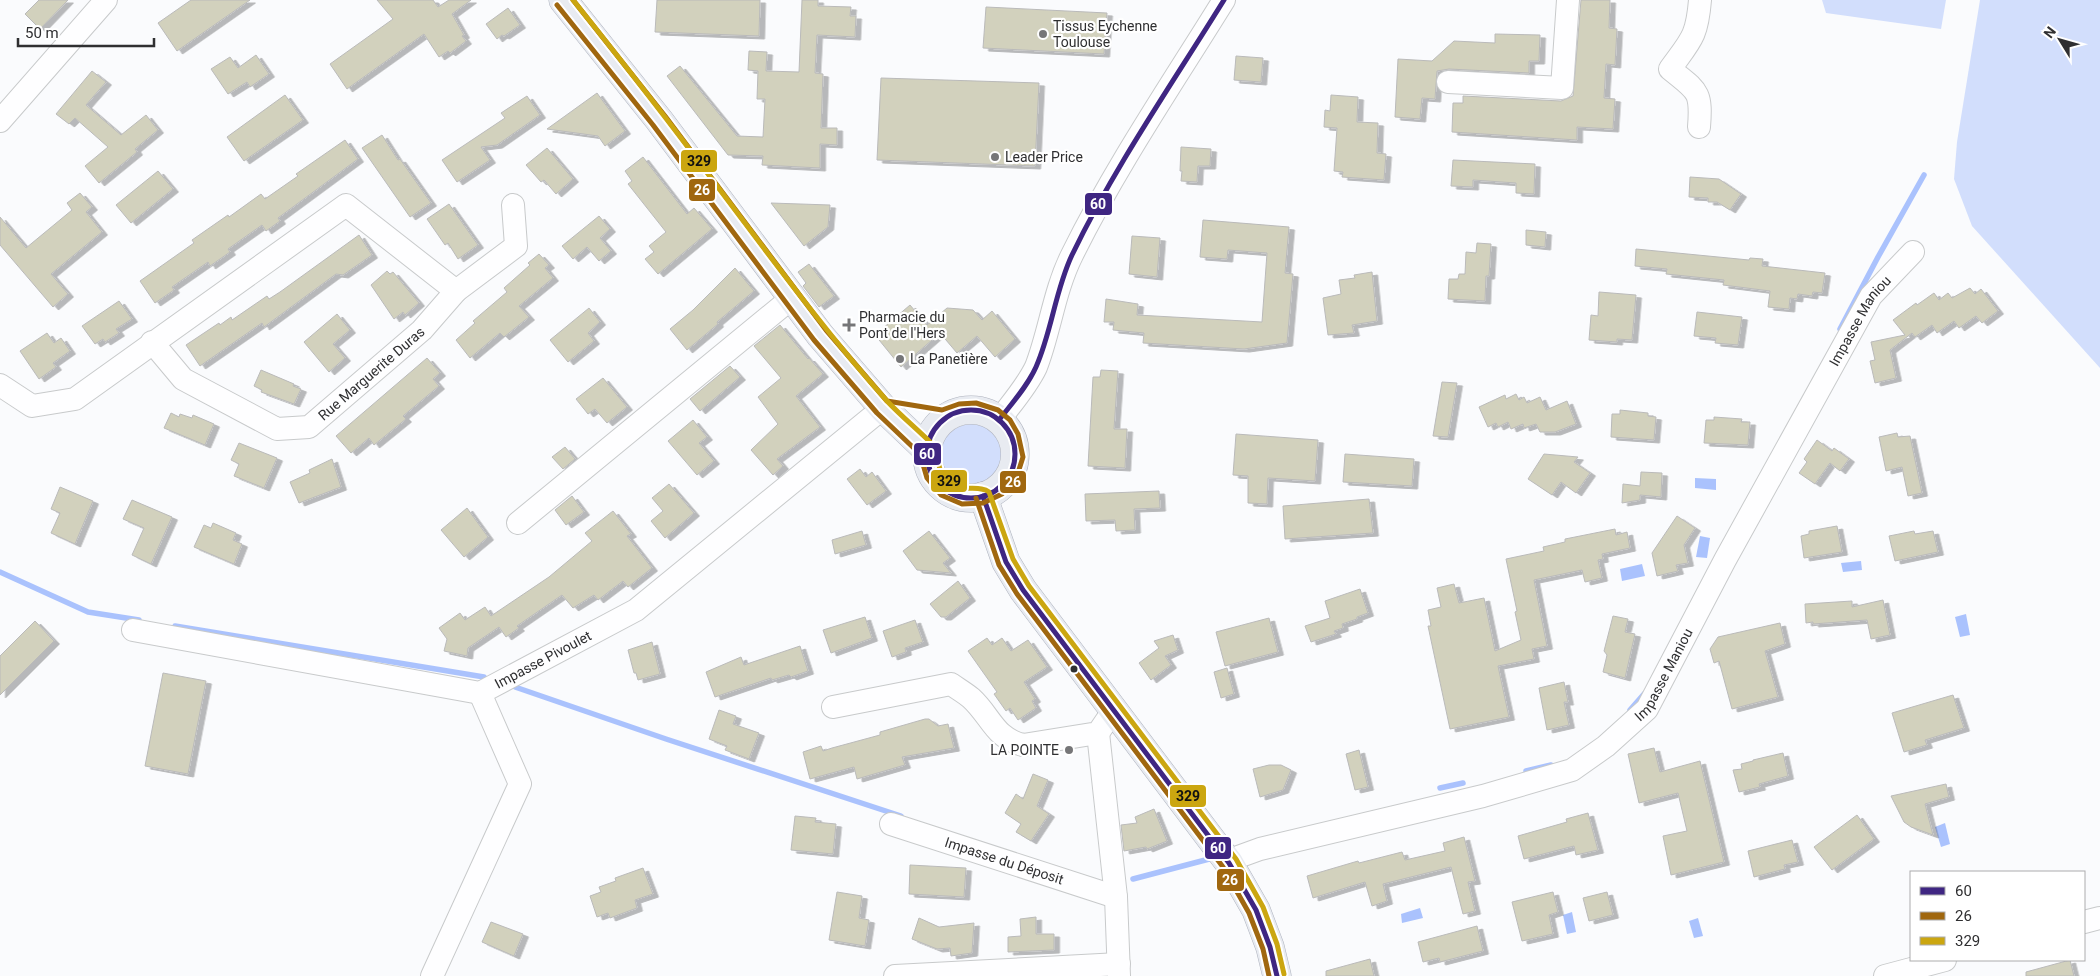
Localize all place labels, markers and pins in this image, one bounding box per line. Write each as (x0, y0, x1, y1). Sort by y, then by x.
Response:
place label: Tissus Eychenne Toulouse (1053, 18, 1157, 50)
marker: Tissus Eychenne Toulouse (1037, 28, 1049, 40)
place label: Leader Price (1005, 149, 1083, 165)
marker: Leader Price (989, 151, 1001, 163)
place label: Pharmacie du Pont de l'Hers (859, 309, 946, 341)
marker: Pharmacie du Pont de l'Hers (843, 319, 855, 331)
place label: La Panetière (910, 351, 988, 367)
marker: La Panetière (894, 353, 906, 365)
unlabelled marker (1069, 664, 1079, 674)
place label: LA POINTE (990, 742, 1059, 758)
marker: LA POINTE (1063, 744, 1075, 756)

